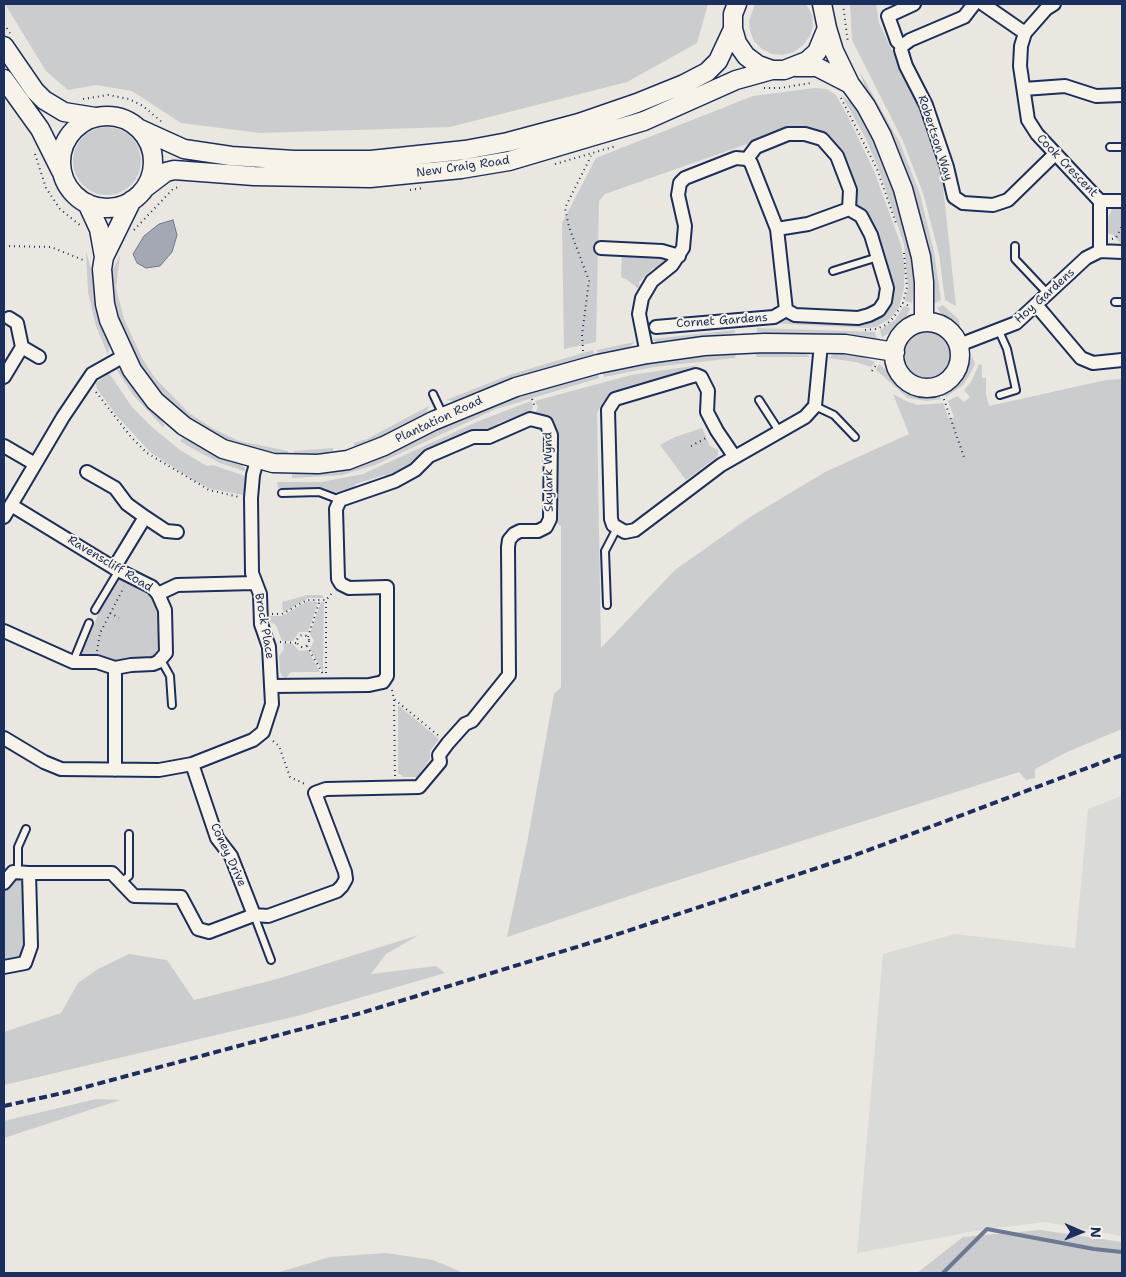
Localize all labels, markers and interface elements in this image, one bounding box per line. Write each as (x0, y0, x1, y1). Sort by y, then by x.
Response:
street label: Robertson Way (914, 93, 956, 183)
street label: Cook Crescent (1033, 132, 1101, 200)
street label: New Craig Road (415, 153, 511, 181)
street label: Hoy Gardens (1012, 265, 1078, 327)
street label: Cornet Gardens (676, 311, 768, 331)
street label: Plantation Road (393, 394, 485, 446)
street label: Skylark Wynd (541, 432, 557, 512)
street label: Ravenscliff Road (65, 533, 155, 595)
street label: Brock Place (251, 592, 277, 660)
street label: Coney Drive (207, 821, 249, 889)
north arrow (1056, 1207, 1106, 1257)
text: N (1087, 1227, 1105, 1238)

